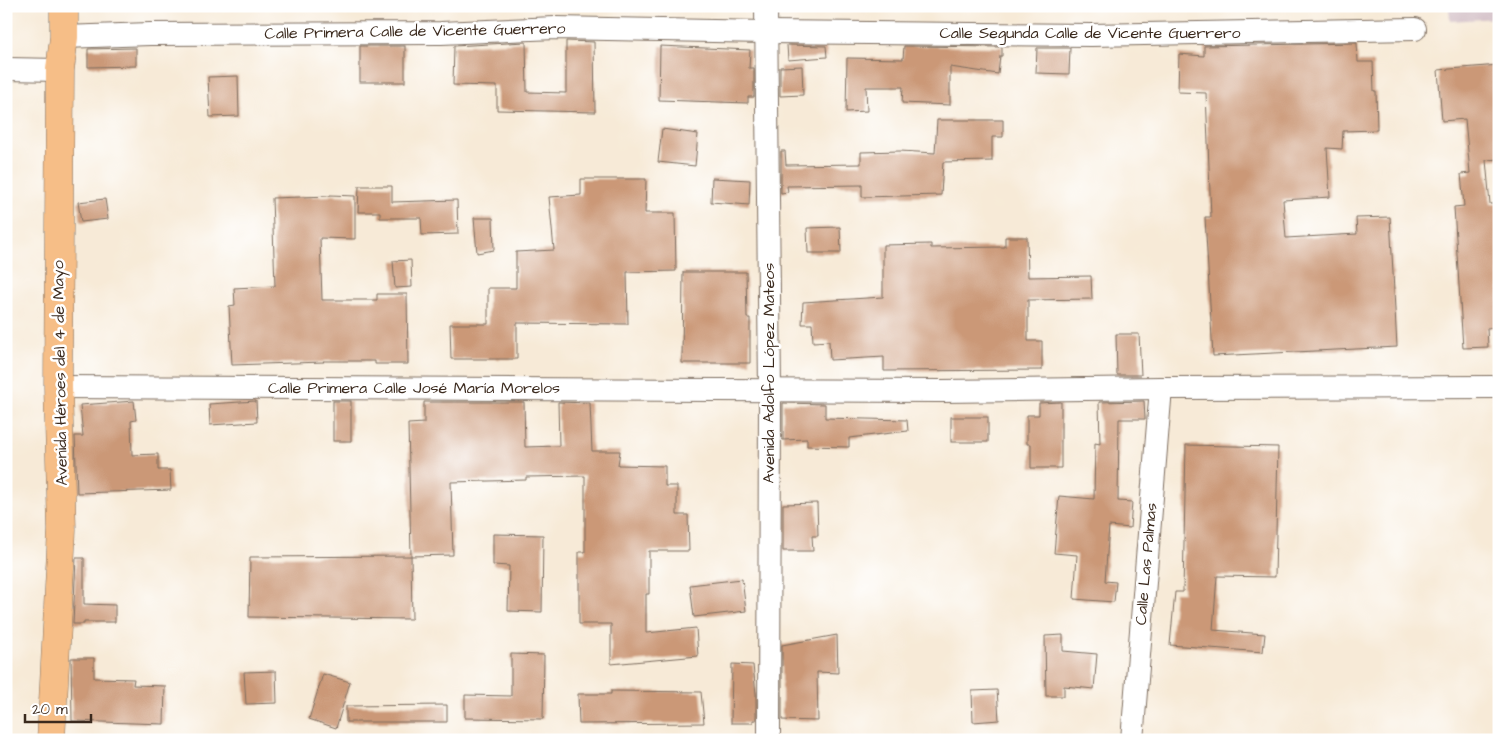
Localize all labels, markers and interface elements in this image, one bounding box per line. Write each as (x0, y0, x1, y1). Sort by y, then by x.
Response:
street label: Calle Primera Calle de Vicente Guerrero (264, 17, 566, 45)
street label: Calle Segunda Calle de Vicente Guerrero (939, 22, 1241, 45)
street label: Avenida Héroes del 4 de Mayo (47, 260, 74, 486)
street label: Avenida Adolfo López Mateos (758, 263, 780, 483)
street label: Calle Primera Calle José María Morelos (268, 377, 560, 399)
street label: Calle Las Palmas (1130, 502, 1162, 626)
scale bar (25, 691, 91, 723)
text: 20 m (32, 699, 68, 720)

